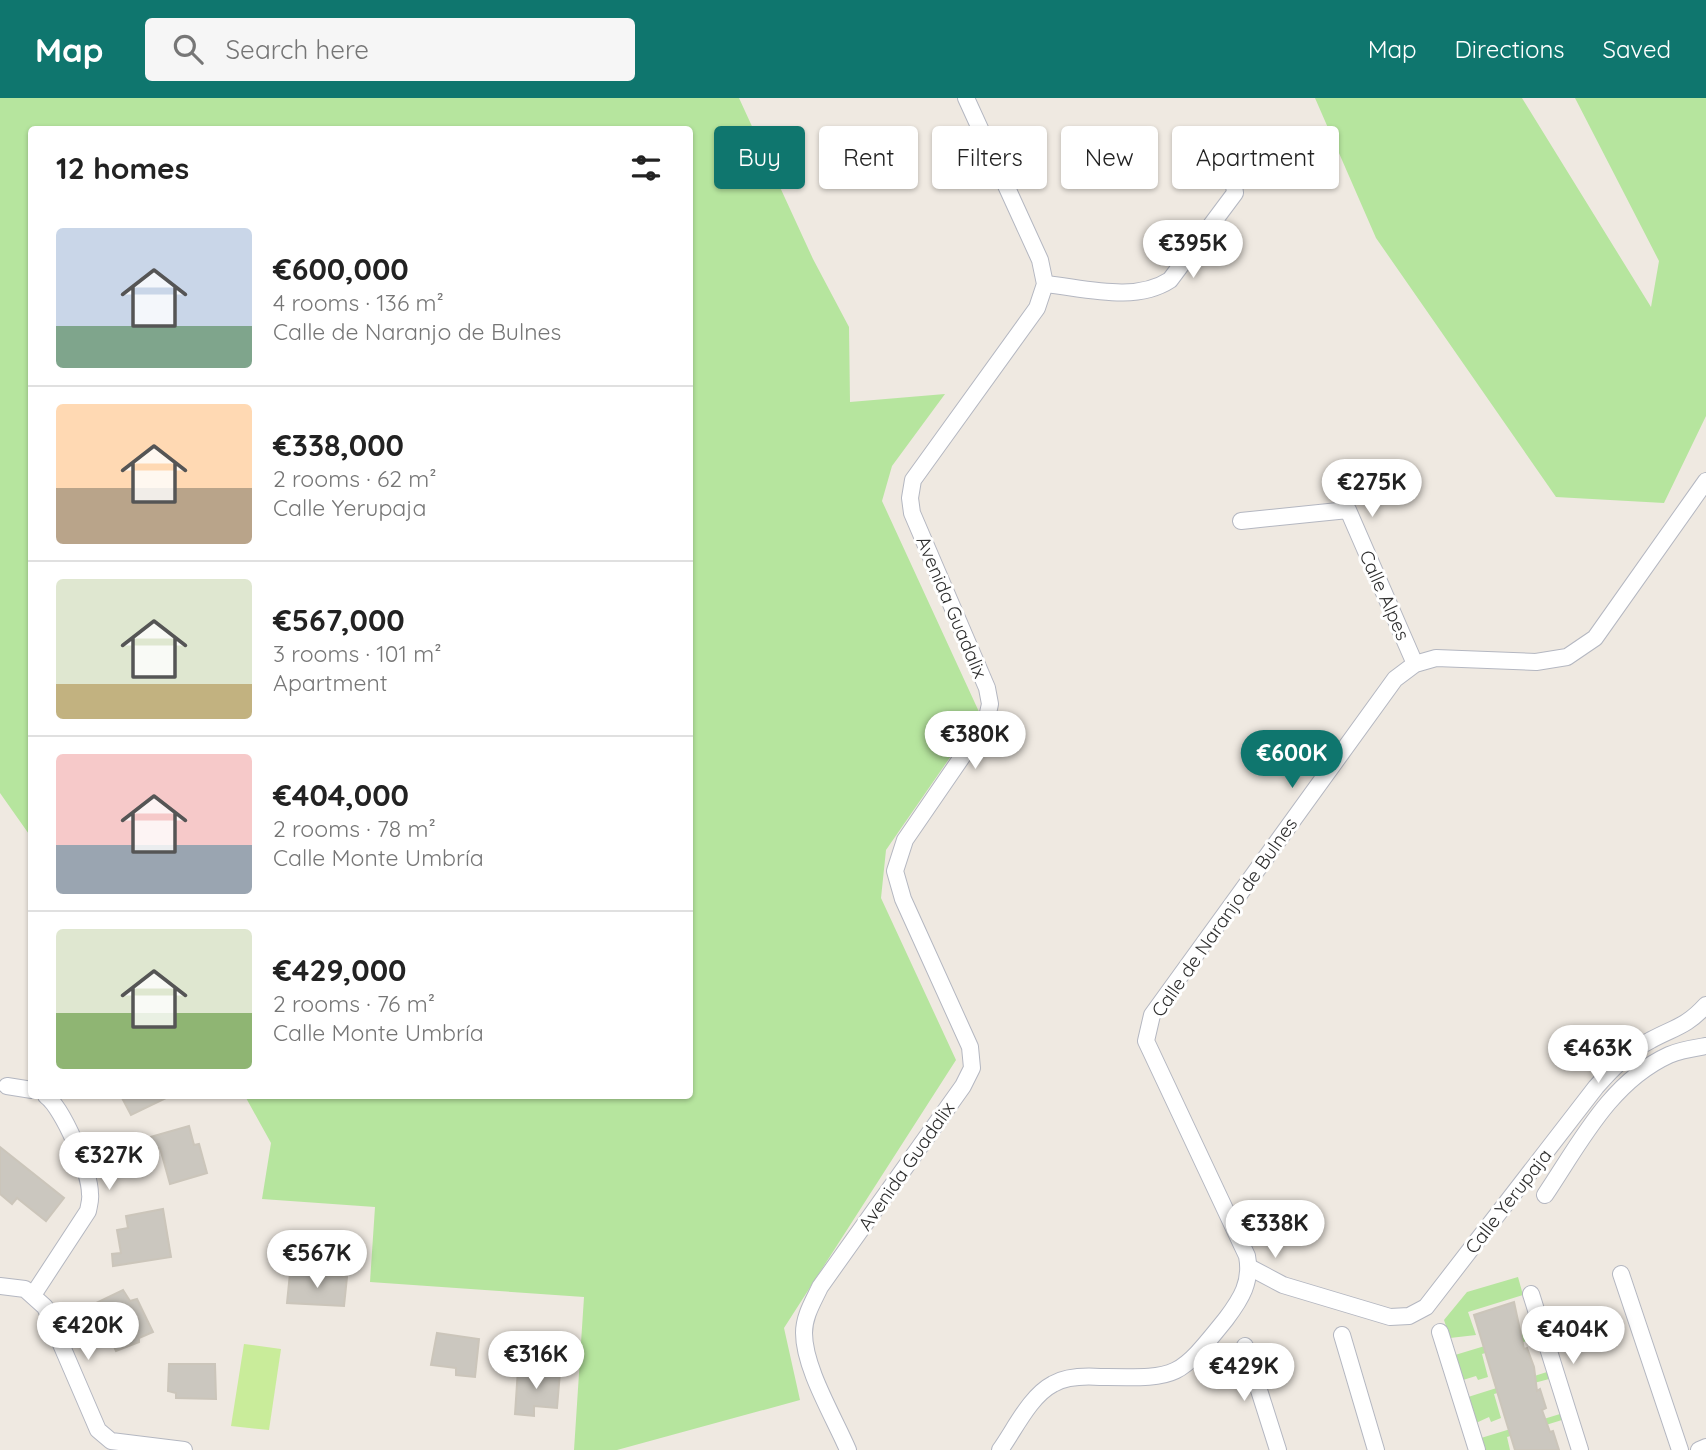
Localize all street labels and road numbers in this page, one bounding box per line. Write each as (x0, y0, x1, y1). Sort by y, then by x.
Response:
street label: Avenida Guadalix (911, 532, 993, 682)
street label: Calle Alpes (1354, 546, 1416, 644)
street label: Calle de Naranjo de Bulnes (1146, 812, 1302, 1021)
street label: Avenida Guadalix (853, 1097, 959, 1235)
street label: Calle Yerupaja (1460, 1144, 1556, 1258)

